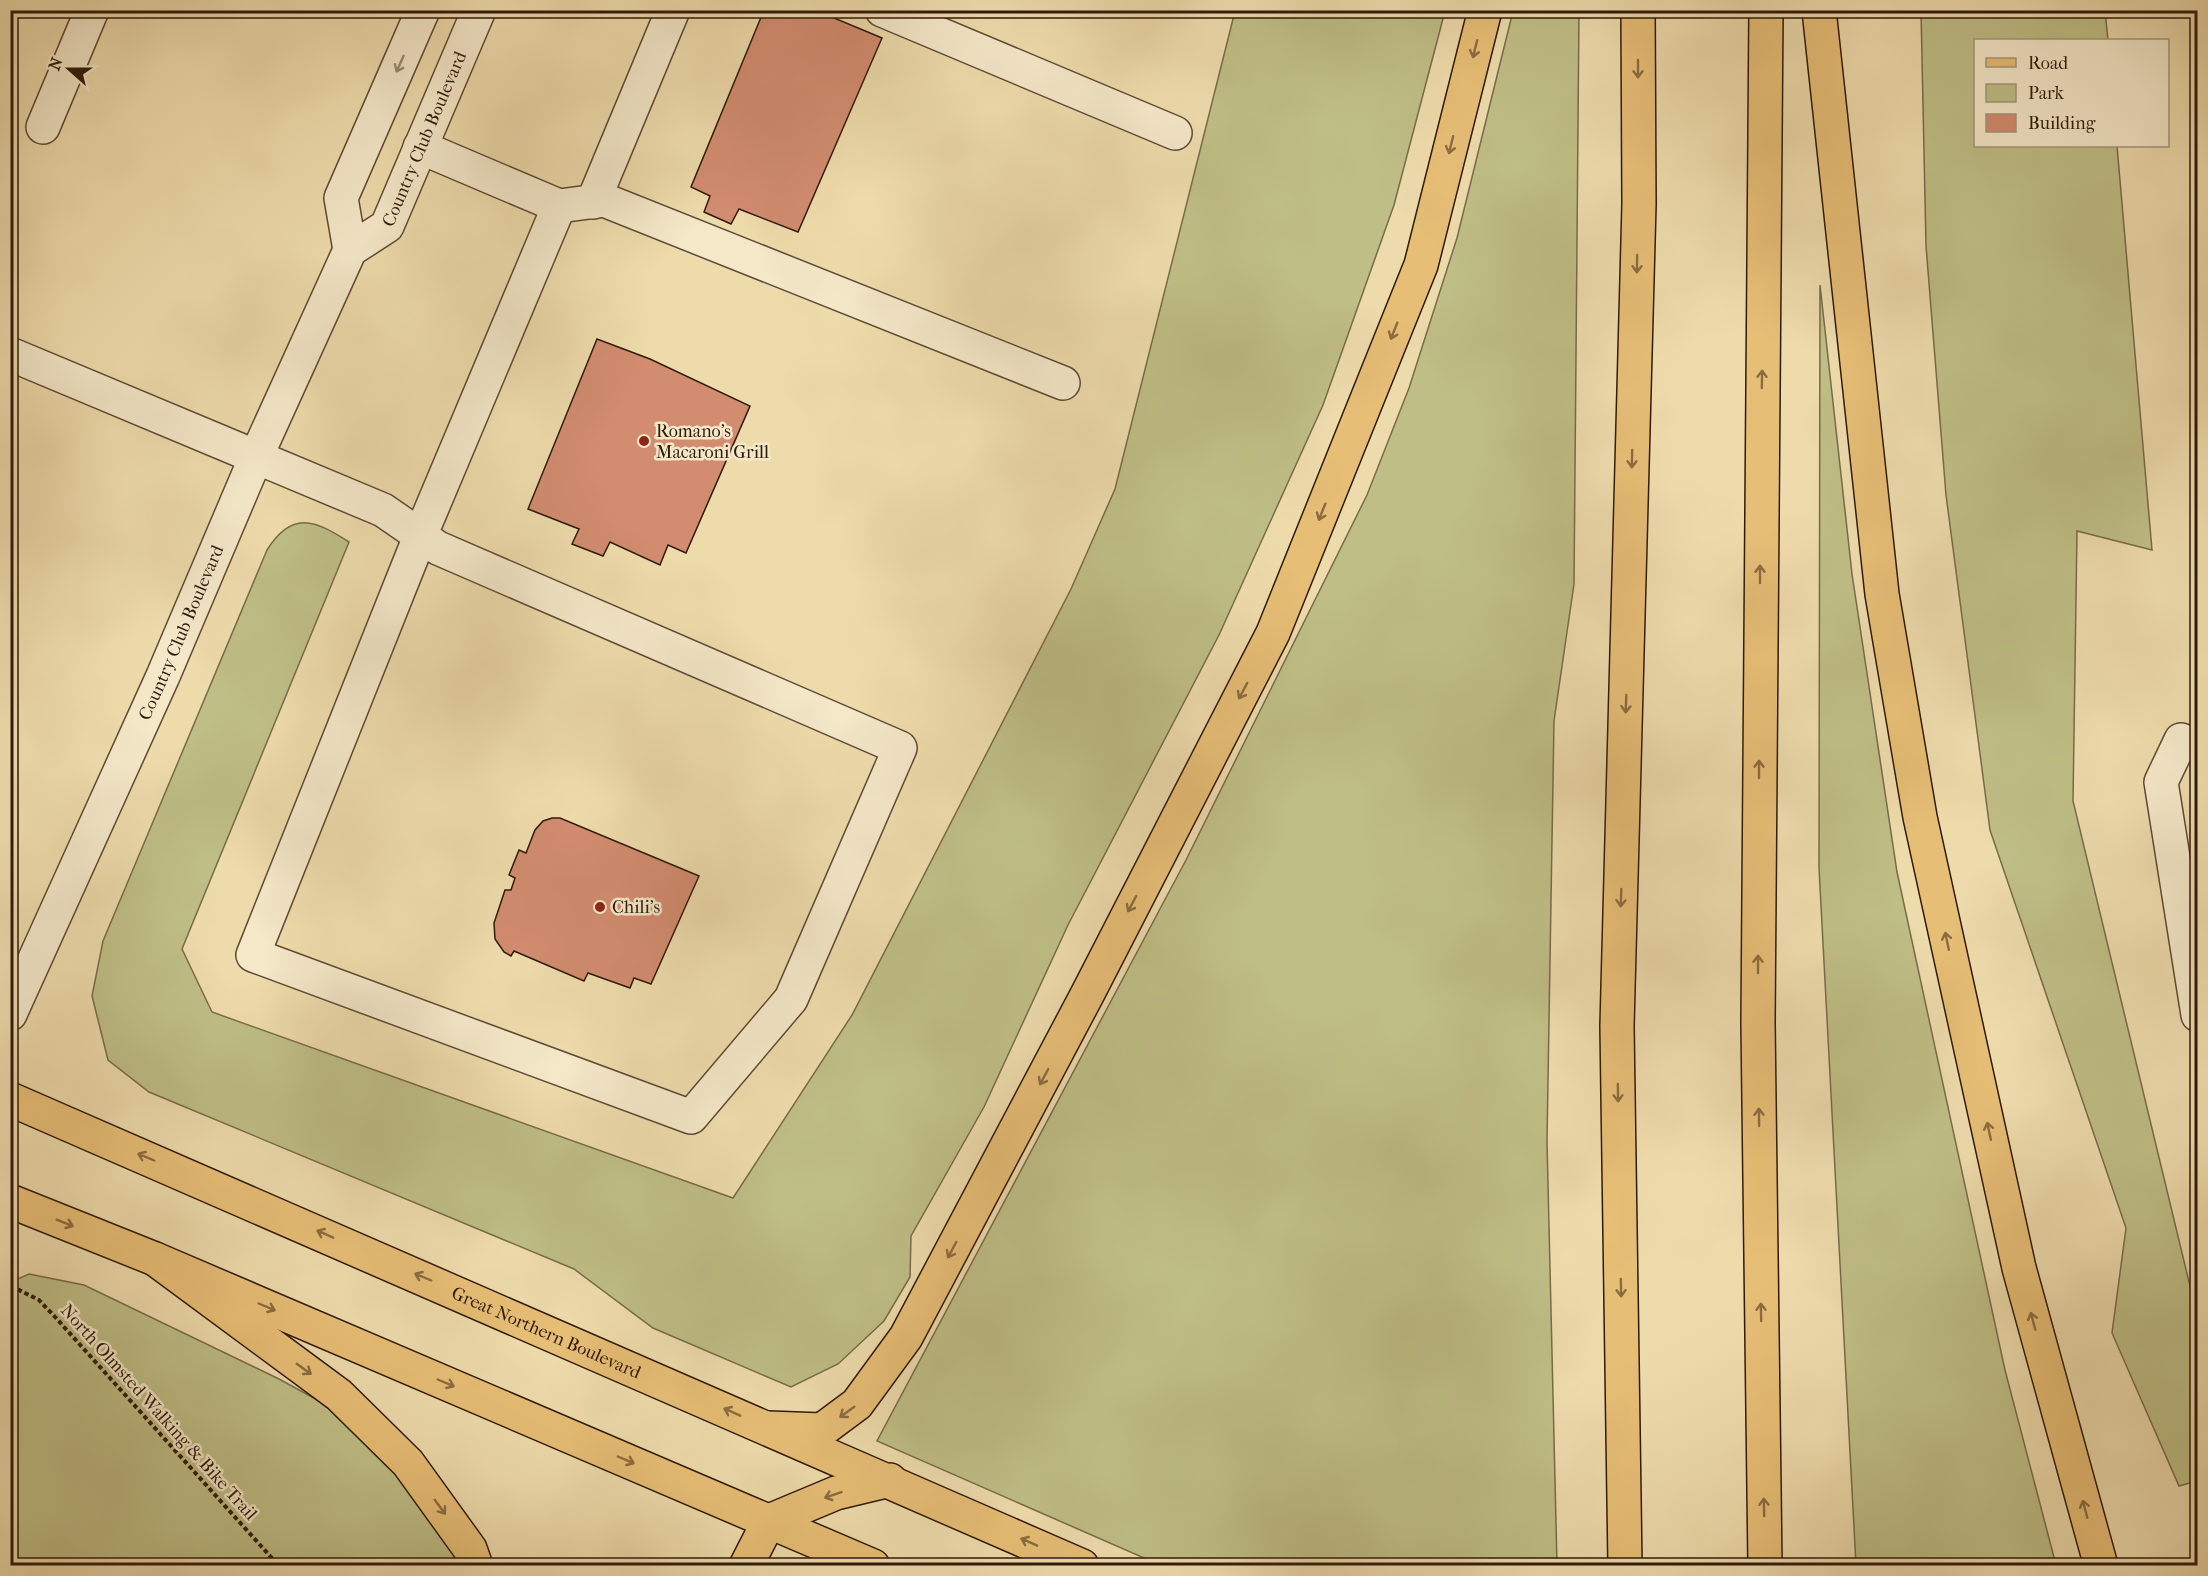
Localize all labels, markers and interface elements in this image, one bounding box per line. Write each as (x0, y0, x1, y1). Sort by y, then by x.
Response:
north arrow (39, 39, 99, 99)
legend (1974, 39, 2169, 147)
one-way arrow (1469, 40, 1481, 59)
street label: Country Club Boulevard (378, 48, 471, 230)
text: Road (2028, 53, 2068, 74)
text: N (44, 54, 67, 73)
one-way arrow (394, 55, 405, 73)
one-way arrow (1632, 58, 1644, 78)
text: Park (2028, 83, 2065, 104)
text: Building (2028, 113, 2096, 134)
one-way arrow (1445, 135, 1457, 154)
one-way arrow (1631, 253, 1643, 273)
one-way arrow (1388, 322, 1399, 340)
one-way arrow (1756, 370, 1767, 390)
place label: Romano's Macaroni Grill (656, 421, 769, 463)
marker: Romano's Macaroni Grill (637, 434, 651, 448)
one-way arrow (1626, 448, 1638, 468)
one-way arrow (1316, 503, 1327, 521)
street label: Country Club Boulevard (134, 542, 228, 724)
one-way arrow (1754, 565, 1766, 585)
one-way arrow (1237, 681, 1249, 699)
one-way arrow (1620, 693, 1631, 713)
one-way arrow (1753, 760, 1765, 780)
one-way arrow (1615, 888, 1626, 908)
one-way arrow (1126, 894, 1137, 912)
place label: Chili's (612, 897, 661, 918)
marker: Chili's (593, 900, 607, 914)
one-way arrow (1941, 932, 1953, 951)
one-way arrow (1752, 955, 1764, 975)
one-way arrow (1038, 1068, 1049, 1086)
one-way arrow (1612, 1083, 1624, 1103)
one-way arrow (1753, 1108, 1765, 1128)
one-way arrow (1983, 1122, 1994, 1142)
one-way arrow (137, 1151, 155, 1162)
one-way arrow (55, 1218, 74, 1229)
one-way arrow (316, 1228, 334, 1240)
one-way arrow (946, 1240, 958, 1258)
one-way arrow (415, 1271, 433, 1282)
one-way arrow (1615, 1278, 1627, 1298)
street label: Great Northern Boulevard (448, 1283, 644, 1384)
street label: North Olmsted Walking & Bike Trail (56, 1300, 261, 1525)
one-way arrow (257, 1302, 276, 1313)
one-way arrow (1756, 1303, 1767, 1323)
one-way arrow (2027, 1312, 2038, 1331)
one-way arrow (295, 1363, 311, 1375)
one-way arrow (437, 1378, 455, 1390)
one-way arrow (724, 1406, 742, 1417)
one-way arrow (839, 1406, 855, 1418)
one-way arrow (616, 1455, 634, 1466)
one-way arrow (824, 1490, 843, 1501)
one-way arrow (433, 1498, 446, 1514)
one-way arrow (1758, 1498, 1770, 1518)
one-way arrow (2079, 1500, 2090, 1519)
one-way arrow (1020, 1536, 1038, 1547)

